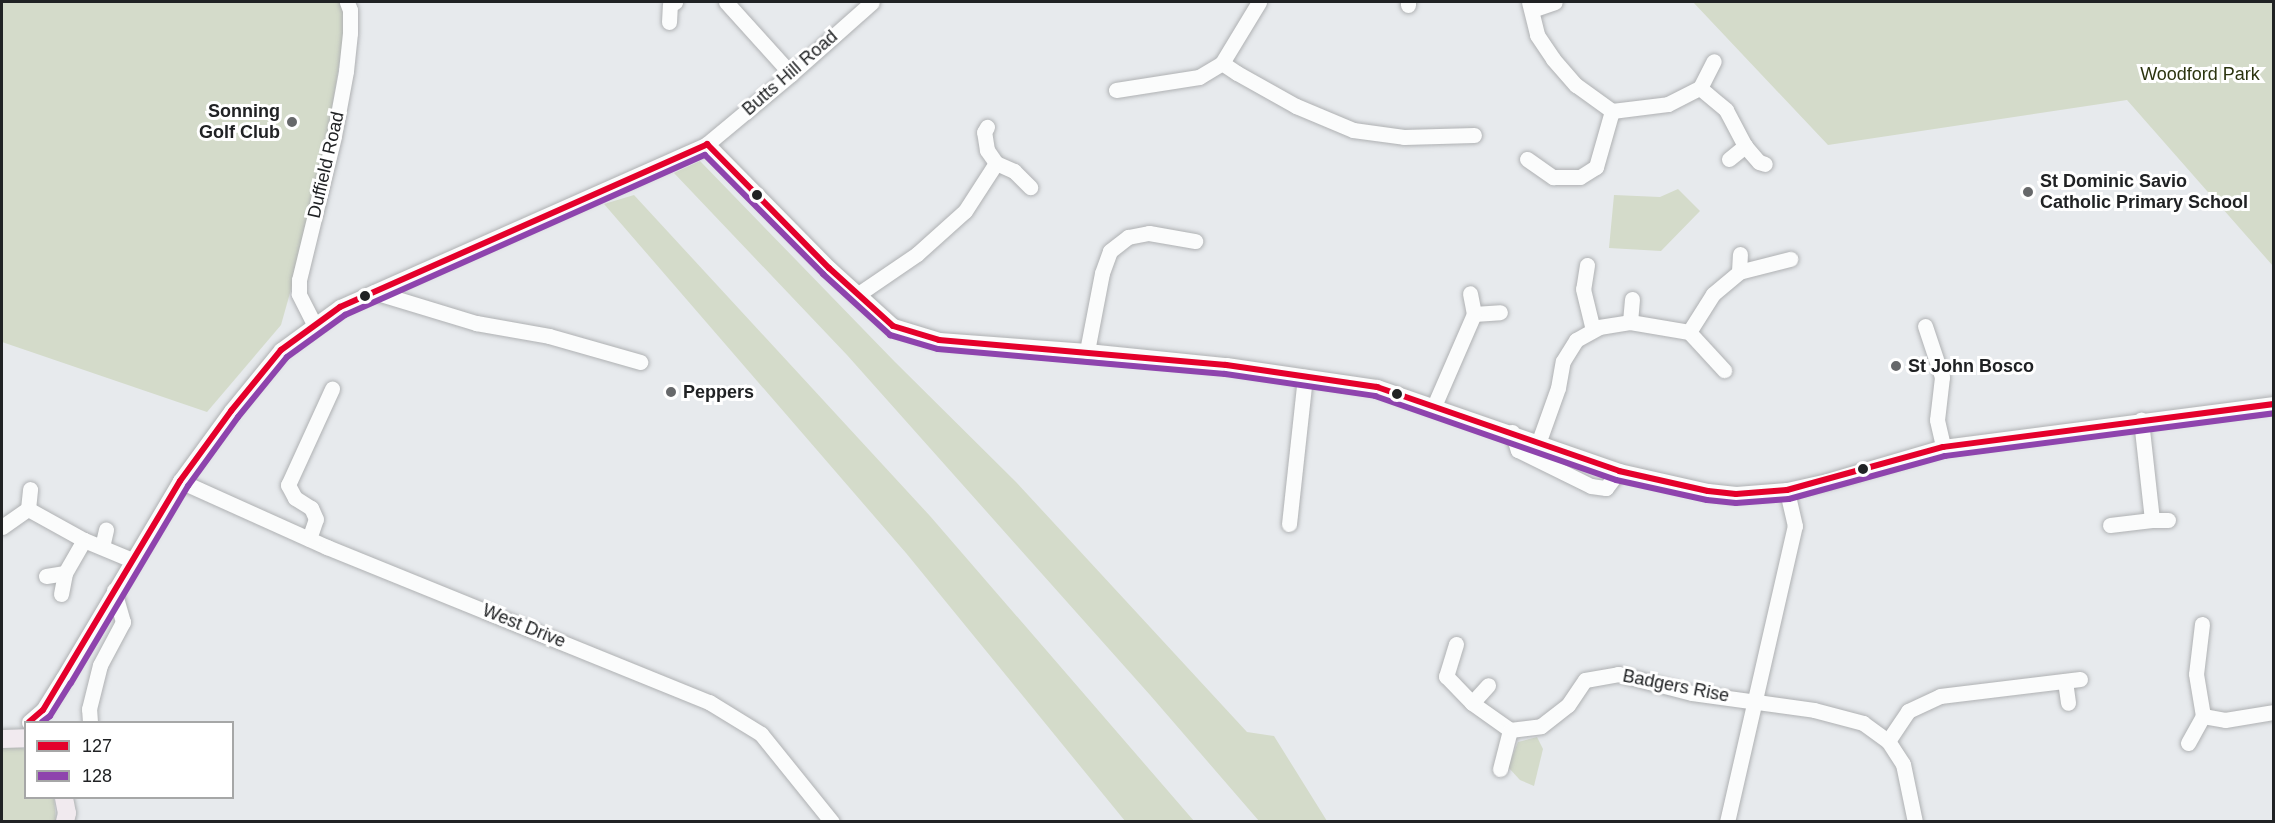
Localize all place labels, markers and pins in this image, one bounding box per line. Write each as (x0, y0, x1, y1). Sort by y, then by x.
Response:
place label: Sonning Golf Club (199, 101, 280, 144)
marker: Sonning Golf Club (285, 115, 299, 129)
place label: St Dominic Savio Catholic Primary School (2040, 171, 2248, 213)
marker: St Dominic Savio Catholic Primary School (2021, 185, 2035, 199)
unlabelled marker (751, 189, 763, 201)
unlabelled marker (359, 290, 371, 302)
place label: St John Bosco (1908, 355, 2034, 377)
marker: St John Bosco (1889, 359, 1903, 373)
place label: Peppers (683, 381, 754, 403)
marker: Peppers (664, 385, 678, 399)
unlabelled marker (1391, 388, 1403, 400)
unlabelled marker (1857, 463, 1869, 475)

